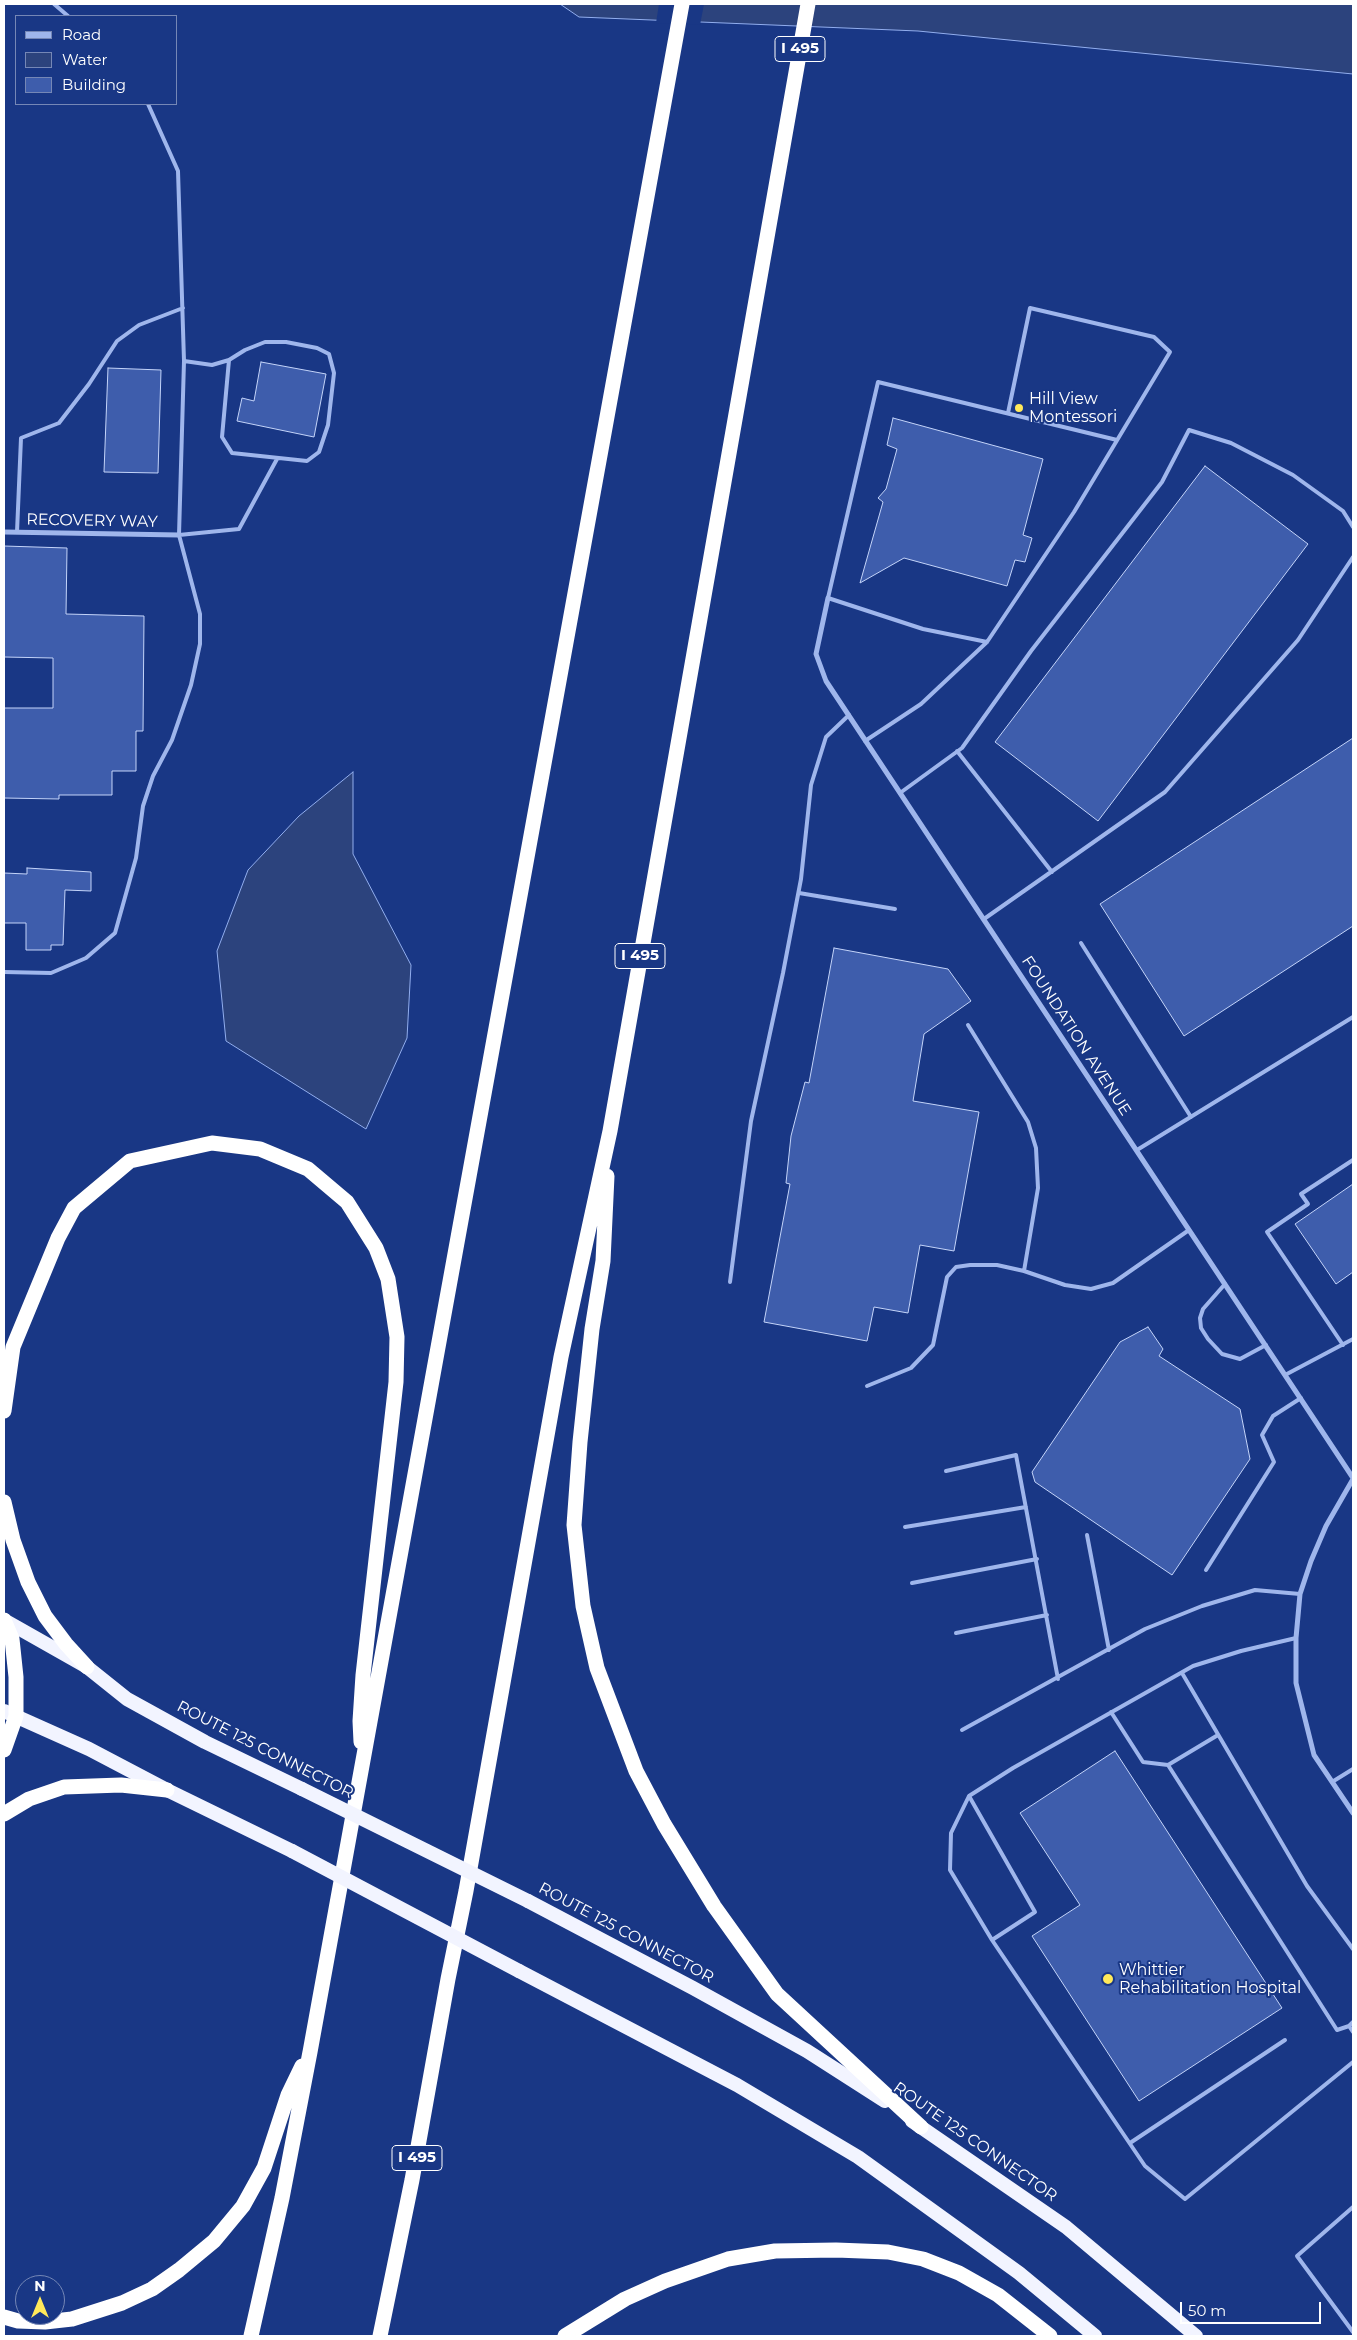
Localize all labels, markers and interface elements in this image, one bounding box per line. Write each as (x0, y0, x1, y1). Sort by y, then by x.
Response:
legend (15, 15, 178, 105)
text: Road (62, 25, 101, 44)
road number: I 495 (775, 36, 825, 62)
text: Water (62, 50, 108, 69)
text: Building (62, 75, 126, 94)
place label: Hill View Montessori (1029, 389, 1117, 427)
marker: Hill View Montessori (1013, 402, 1025, 414)
street label: RECOVERY WAY (26, 510, 158, 532)
road number: I 495 (615, 944, 665, 968)
street label: FOUNDATION AVENUE (1017, 953, 1135, 1119)
street label: ROUTE 125 CONNECTOR (173, 1697, 357, 1803)
street label: ROUTE 125 CONNECTOR (535, 1879, 717, 1987)
place label: Whittier Rehabilitation Hospital (1119, 1960, 1301, 1998)
marker: Whittier Rehabilitation Hospital (1101, 1972, 1115, 1986)
street label: ROUTE 125 CONNECTOR (889, 2078, 1061, 2206)
road number: I 495 (392, 2146, 442, 2170)
north arrow (15, 2275, 65, 2325)
text: N (34, 2277, 46, 2295)
scale bar (1182, 2292, 1323, 2324)
text: 50 m (1188, 2301, 1226, 2320)

